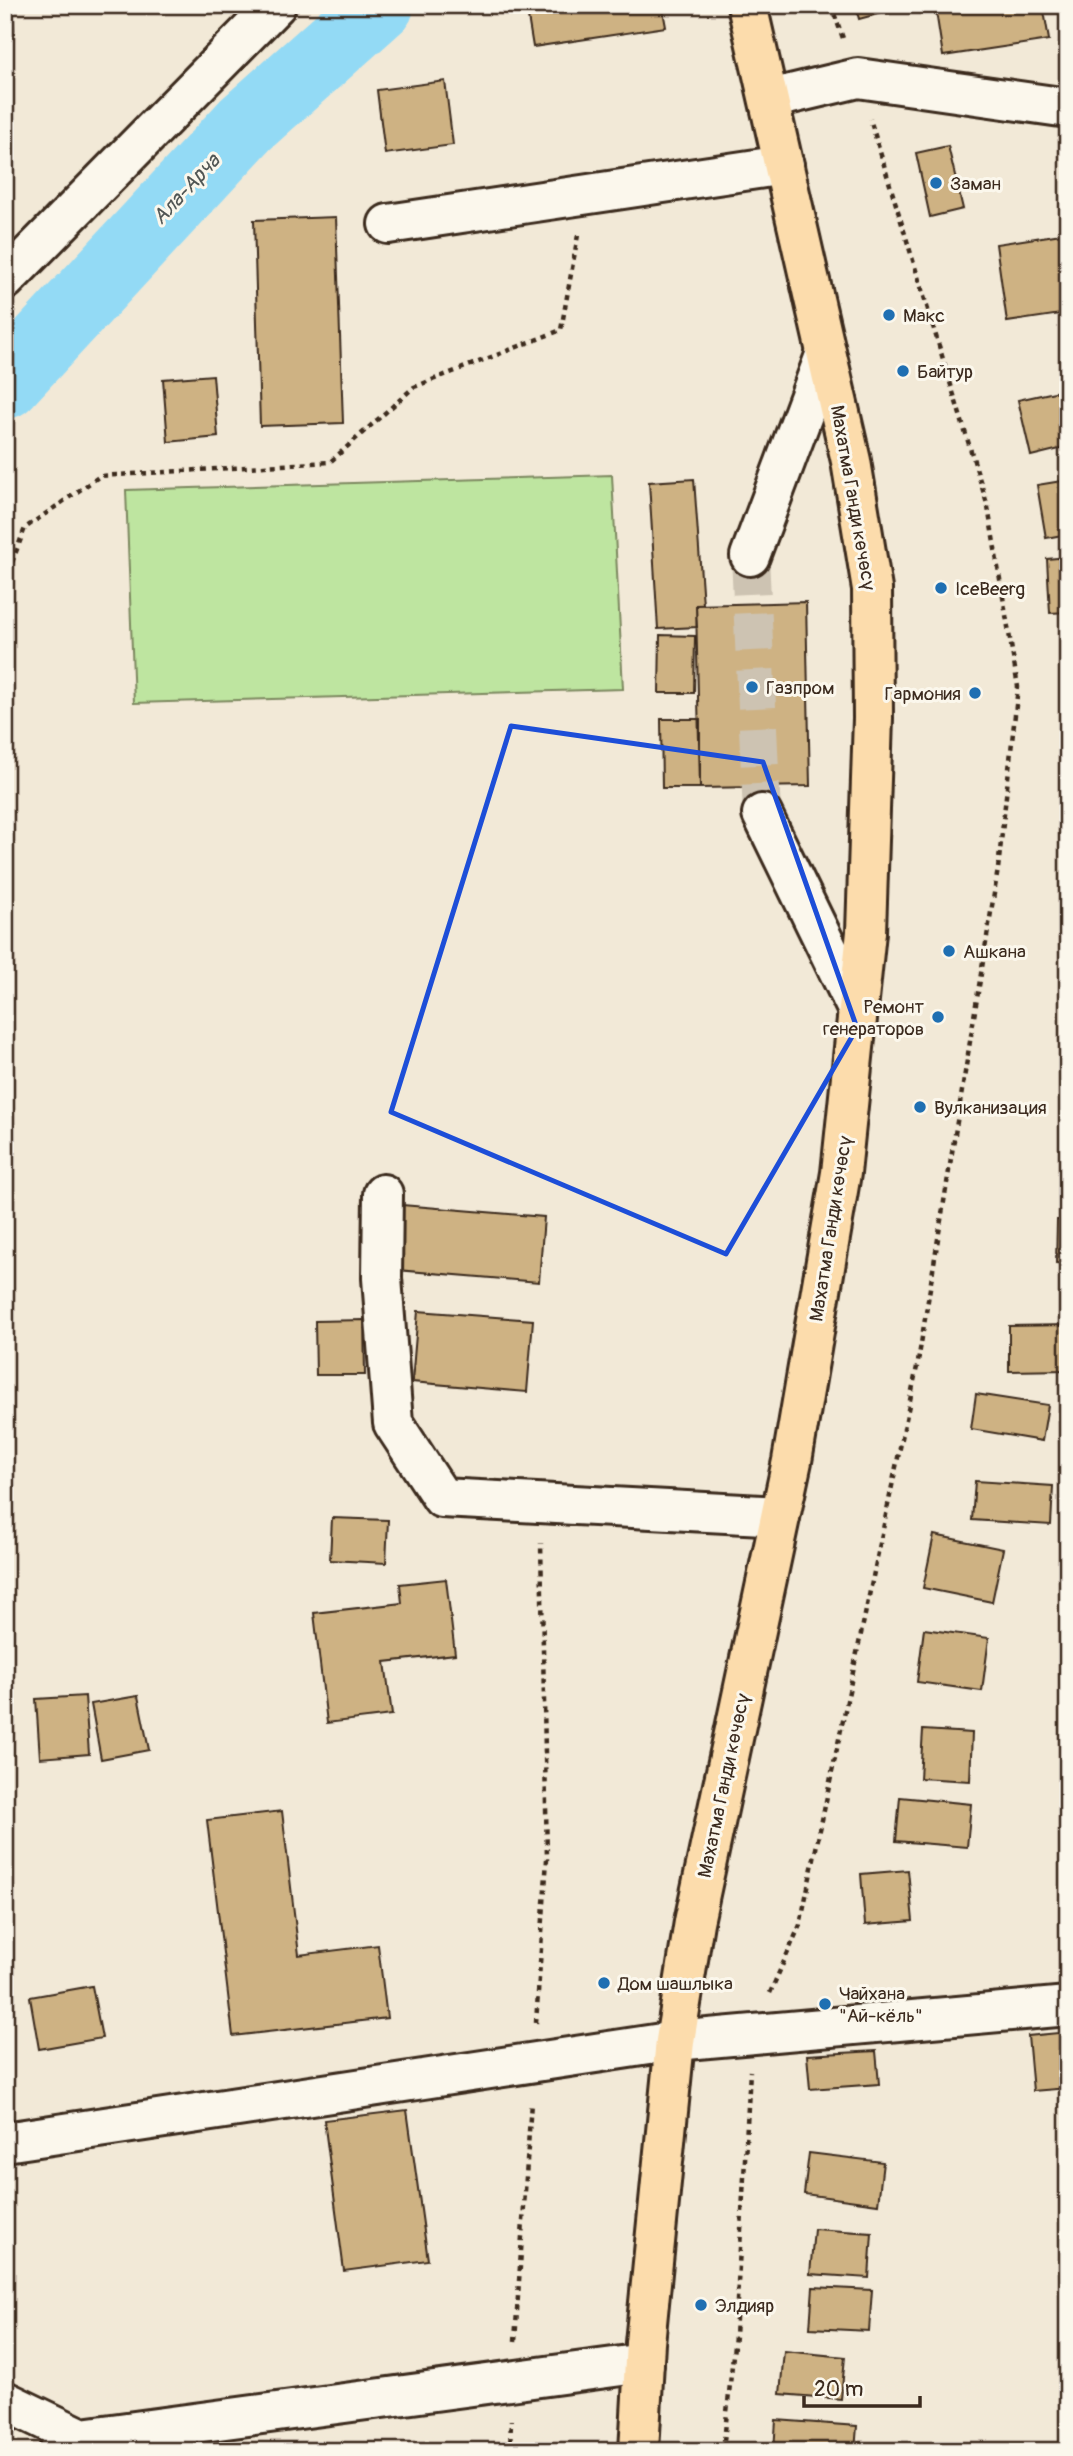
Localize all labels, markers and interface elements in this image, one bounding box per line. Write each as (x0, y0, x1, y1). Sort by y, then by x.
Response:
water label: Ала-Арча (147, 147, 227, 230)
place label: Заман (950, 172, 1001, 196)
marker: Заман (928, 175, 944, 191)
place label: Макс (903, 304, 945, 328)
marker: Макс (881, 307, 897, 323)
place label: Байтур (917, 360, 973, 384)
marker: Байтур (895, 363, 911, 379)
street label: Махатма Ганди көчөсү (825, 403, 881, 593)
place label: IceBeerg (955, 577, 1025, 601)
marker: IceBeerg (933, 580, 949, 596)
place label: Газпром (766, 676, 834, 700)
marker: Газпром (744, 679, 760, 695)
place label: Гармония (885, 682, 961, 706)
marker: Гармония (967, 685, 983, 701)
place label: Ашкана (963, 940, 1026, 964)
marker: Ашкана (941, 943, 957, 959)
place label: Ремонт генераторов (823, 995, 924, 1041)
marker: Ремонт генераторов (930, 1009, 946, 1025)
place label: Вулканизация (934, 1096, 1047, 1120)
marker: Вулканизация (912, 1099, 928, 1115)
street label: Махатма Ганди көчөсү (804, 1133, 858, 1323)
street label: Махатма Ганди көчөсү (693, 1690, 755, 1880)
place label: Дом шашлыка (617, 1972, 733, 1996)
marker: Дом шашлыка (596, 1975, 612, 1991)
place label: Чайхана "Ай-кёль" (839, 1982, 923, 2028)
marker: Чайхана "Ай-кёль" (817, 1996, 833, 2012)
place label: Элдияр (715, 2294, 774, 2318)
marker: Элдияр (693, 2297, 709, 2313)
scale bar (804, 2365, 919, 2409)
text: 20 m (814, 2376, 863, 2403)

